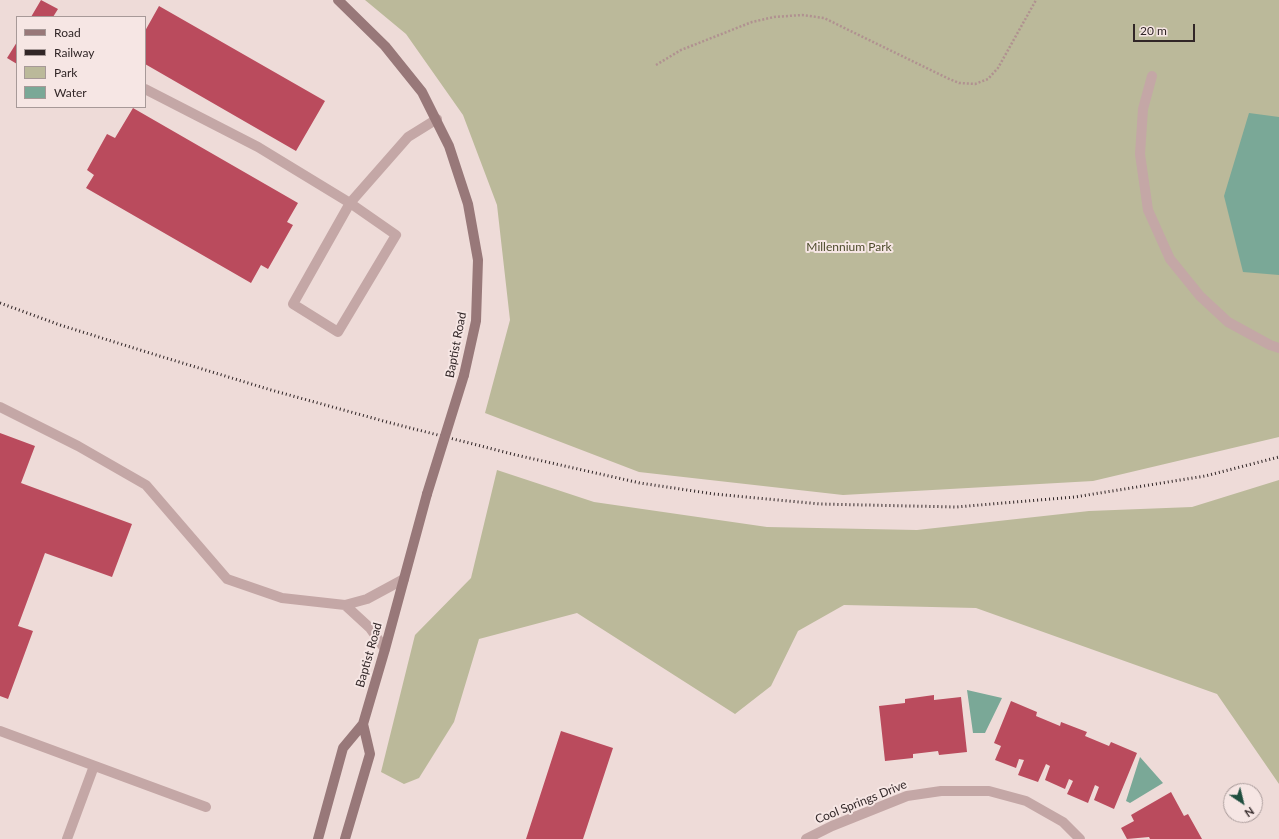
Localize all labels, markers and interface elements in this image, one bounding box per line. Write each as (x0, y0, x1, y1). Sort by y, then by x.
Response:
legend (16, 16, 146, 108)
scale bar (1135, 16, 1197, 42)
text: 20 m (1140, 23, 1167, 38)
text: Road (54, 25, 81, 40)
text: Railway (54, 45, 94, 60)
text: Park (54, 65, 77, 80)
text: Water (54, 85, 87, 100)
park label: Millennium Park (806, 240, 892, 254)
street label: Baptist Road (443, 311, 469, 379)
street label: Baptist Road (353, 621, 385, 689)
street label: Cool Springs Drive (813, 777, 909, 827)
north arrow (1223, 783, 1263, 823)
text: N (1242, 805, 1257, 820)

